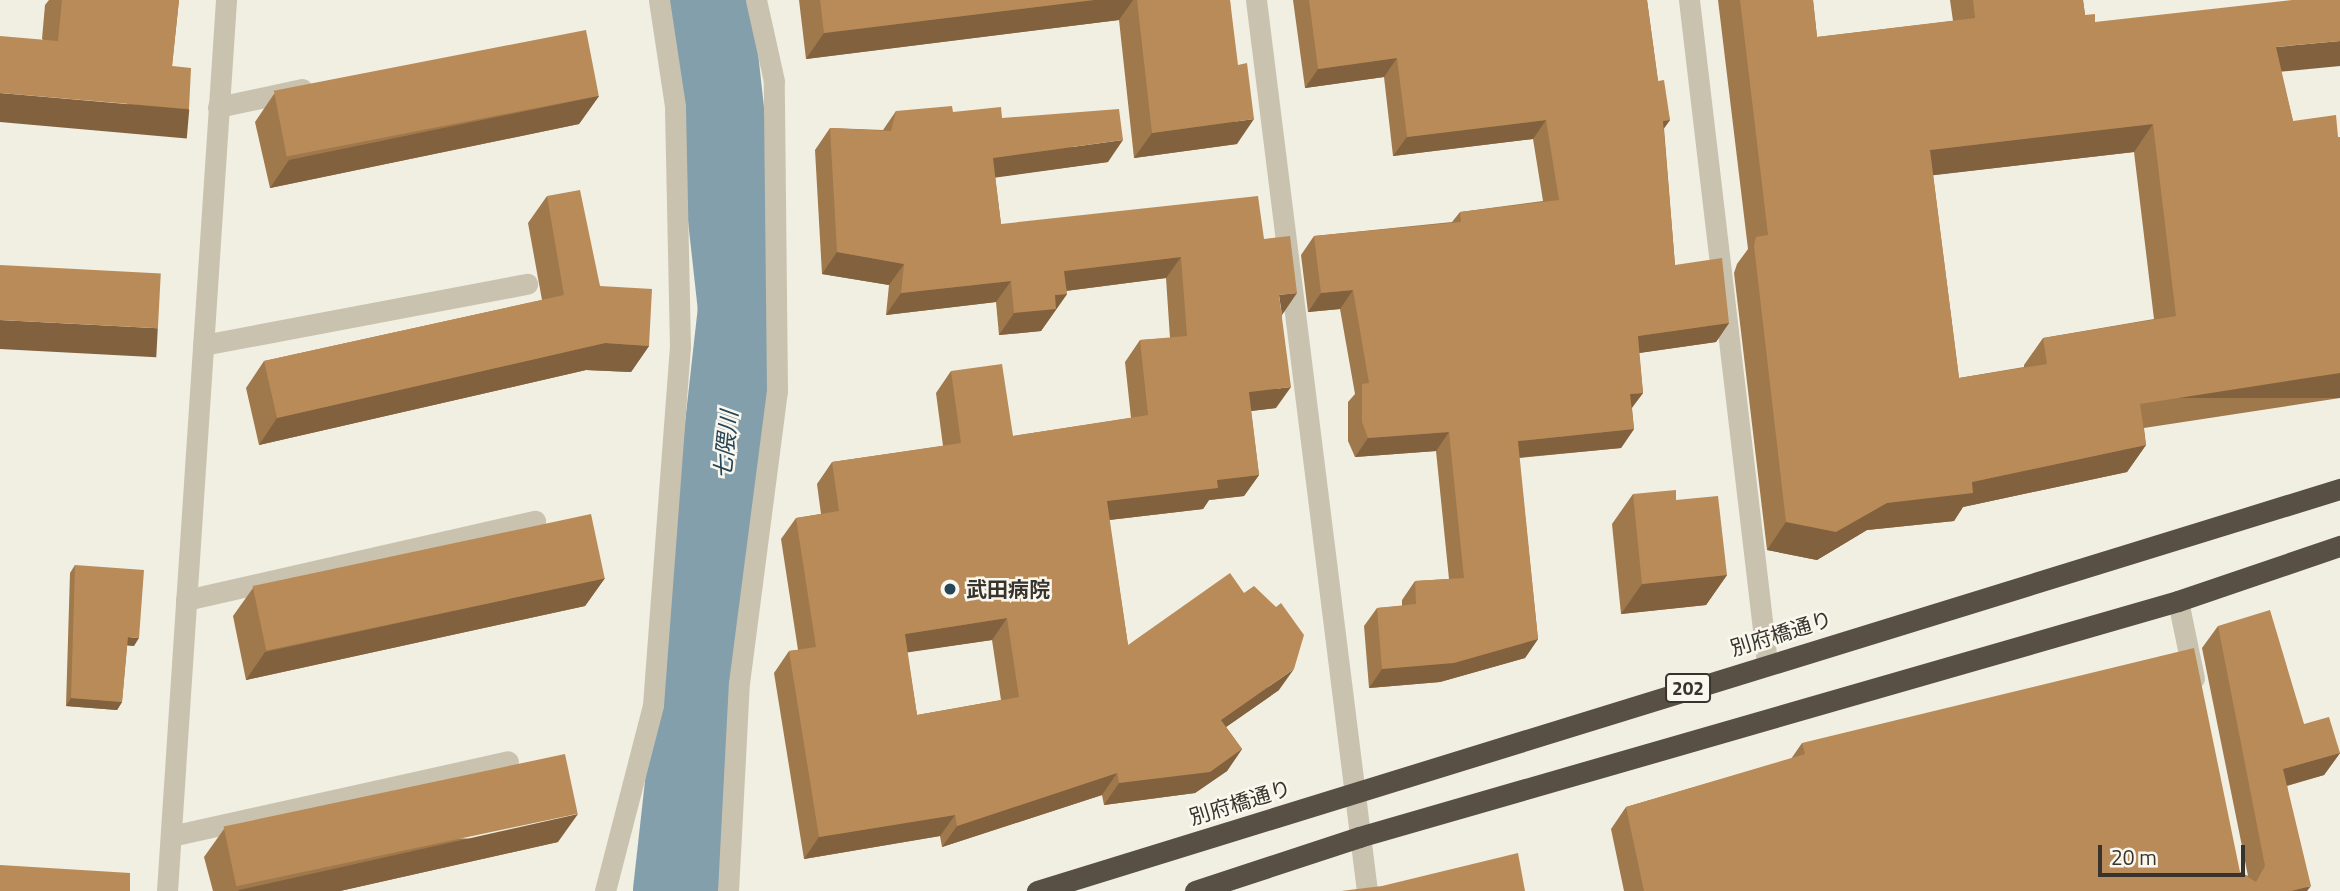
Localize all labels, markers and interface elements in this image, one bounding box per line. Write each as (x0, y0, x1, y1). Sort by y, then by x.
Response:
water label: 七隈川 (709, 409, 743, 481)
place label: 武田病院 (966, 576, 1050, 602)
marker: 武田病院 (940, 579, 960, 599)
street label: 別府橋通り (1727, 606, 1835, 660)
road number: 202 (1664, 673, 1712, 704)
street label: 別府橋通り (1186, 775, 1294, 829)
scale bar (2102, 832, 2249, 876)
text: 20 m (2111, 841, 2157, 873)

